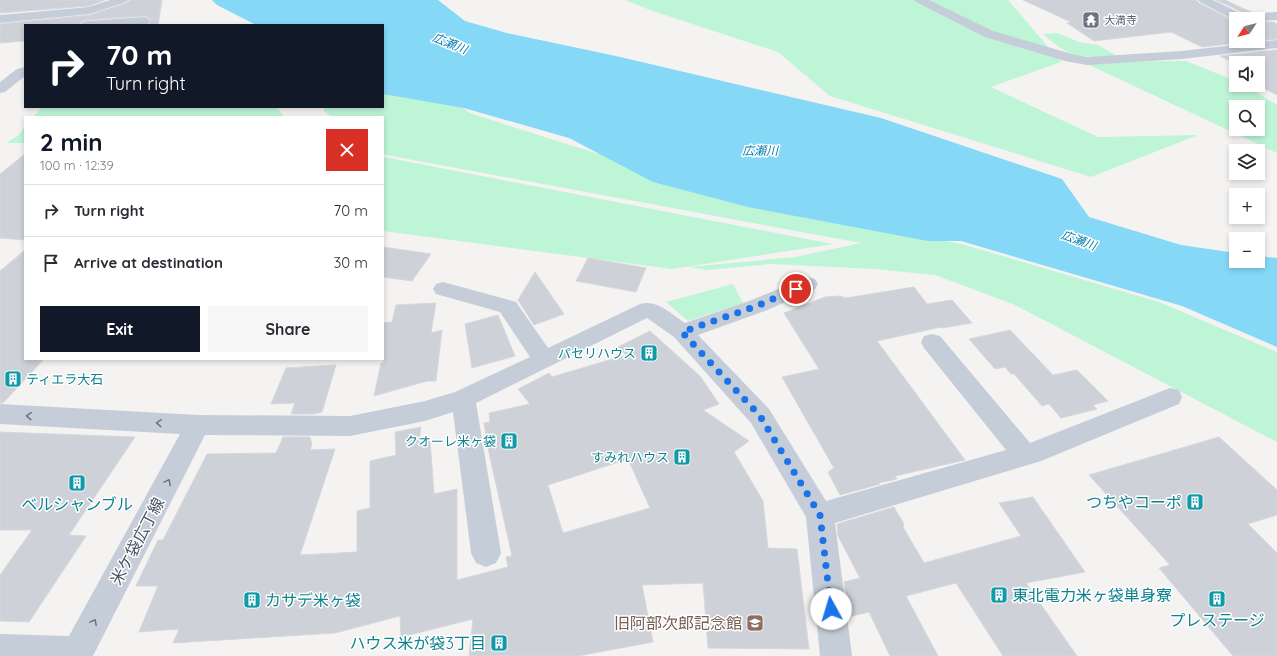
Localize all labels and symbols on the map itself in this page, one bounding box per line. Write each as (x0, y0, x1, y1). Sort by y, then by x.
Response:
temple icon: 大満寺 (1081, 10, 1101, 30)
north arrow (1229, 12, 1265, 48)
place label: 大満寺 (1104, 13, 1137, 27)
water label: 広瀬川 (430, 29, 471, 57)
water label: 広瀬川 (742, 143, 780, 158)
water label: 広瀬川 (1060, 227, 1100, 254)
pin (779, 272, 813, 306)
building icon: パセリハウス (639, 343, 659, 363)
place label: パセリハウス (558, 345, 636, 361)
building icon: ティエラ大石 (3, 369, 23, 389)
place label: ティエラ大石 (26, 371, 103, 387)
one-way arrow (26, 411, 32, 420)
one-way arrow (156, 419, 162, 428)
building icon: クオーレ米ヶ袋 (499, 431, 519, 451)
place label: クオーレ米ヶ袋 (405, 433, 496, 449)
building icon: すみれハウス (672, 447, 692, 467)
place label: すみれハウス (591, 449, 669, 465)
building icon: ベルシャンブル (67, 473, 87, 493)
one-way arrow (163, 479, 171, 486)
place label: つちやコーポ (1086, 492, 1182, 512)
building icon: つちやコーポ (1185, 492, 1205, 512)
place label: ベルシャンブル (21, 494, 133, 514)
street label: 米ケ袋広丁線 (106, 494, 168, 588)
building icon: 東北電力米ヶ袋単身寮 (989, 585, 1009, 605)
place label: 東北電力米ヶ袋単身寮 (1012, 585, 1172, 605)
position arrow (810, 588, 852, 630)
building icon: プレステージ (1207, 589, 1227, 609)
building icon: カサデ米ヶ袋 (242, 590, 262, 610)
place label: カサデ米ヶ袋 (265, 590, 361, 610)
place label: プレステージ (1169, 610, 1265, 630)
place label: 旧阿部次郎記念館 (614, 613, 742, 633)
school or university icon: 旧阿部次郎記念館 (745, 613, 765, 633)
one-way arrow (89, 618, 97, 626)
place label: ハウス米が袋3丁目 (350, 633, 486, 653)
building icon: ハウス米が袋3丁目 (489, 633, 509, 653)

